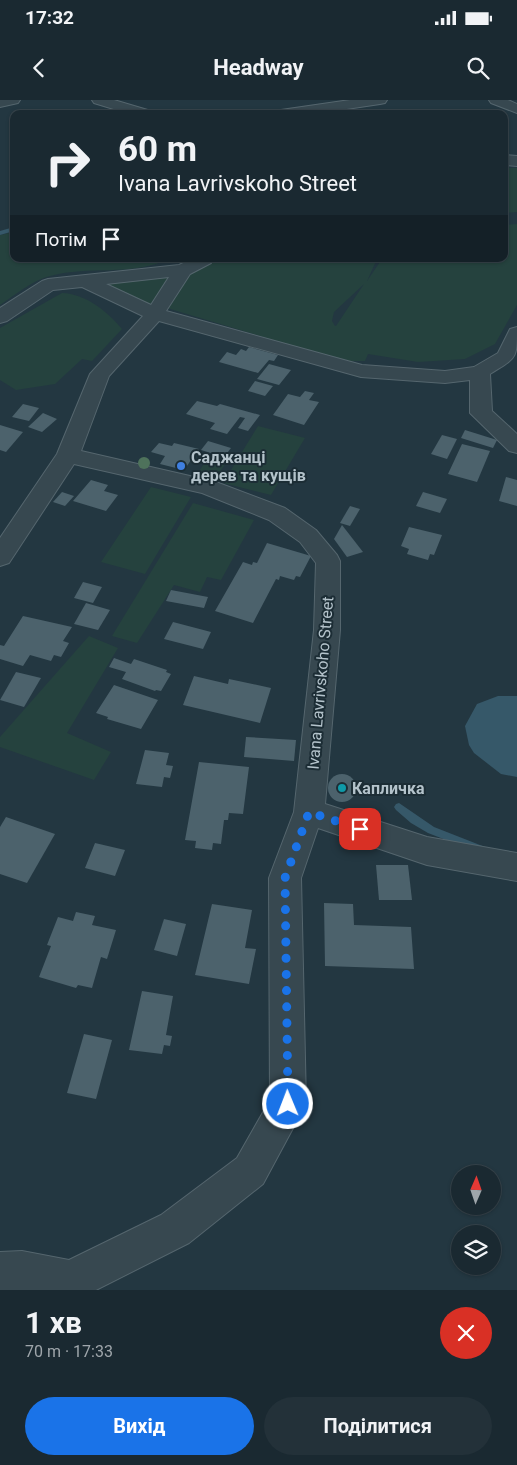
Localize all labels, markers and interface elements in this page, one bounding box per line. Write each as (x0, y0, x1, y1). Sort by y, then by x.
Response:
text: 17:32 (25, 6, 74, 29)
icon: back (25, 54, 53, 82)
icon: search (464, 54, 492, 82)
text: Headway (213, 55, 304, 80)
text: 60 m (118, 129, 197, 170)
icon: right (35, 130, 100, 195)
text: Ivana Lavrivskoho Street (118, 171, 357, 196)
icon: arrive (97, 225, 125, 253)
text: Потім (35, 228, 87, 251)
place label: Саджанці дерев та кущів (191, 448, 306, 485)
marker: Саджанці дерев та кущів (175, 460, 187, 472)
street label: Ivana Lavrivskoho Street (303, 596, 338, 770)
place label: Капличка (352, 779, 425, 798)
marker: Капличка (336, 782, 348, 794)
pin (339, 808, 381, 850)
icon: arrive (346, 815, 374, 843)
position arrow (261, 1077, 313, 1129)
north arrow (451, 1165, 501, 1215)
map controls (451, 1165, 501, 1275)
button: layers (451, 1225, 501, 1275)
text: 1 хв (25, 1305, 82, 1340)
button: close (440, 1307, 492, 1359)
text: 70 m · 17:33 (25, 1342, 113, 1361)
button: Вихід (25, 1397, 254, 1455)
button: Поділитися (264, 1397, 492, 1455)

